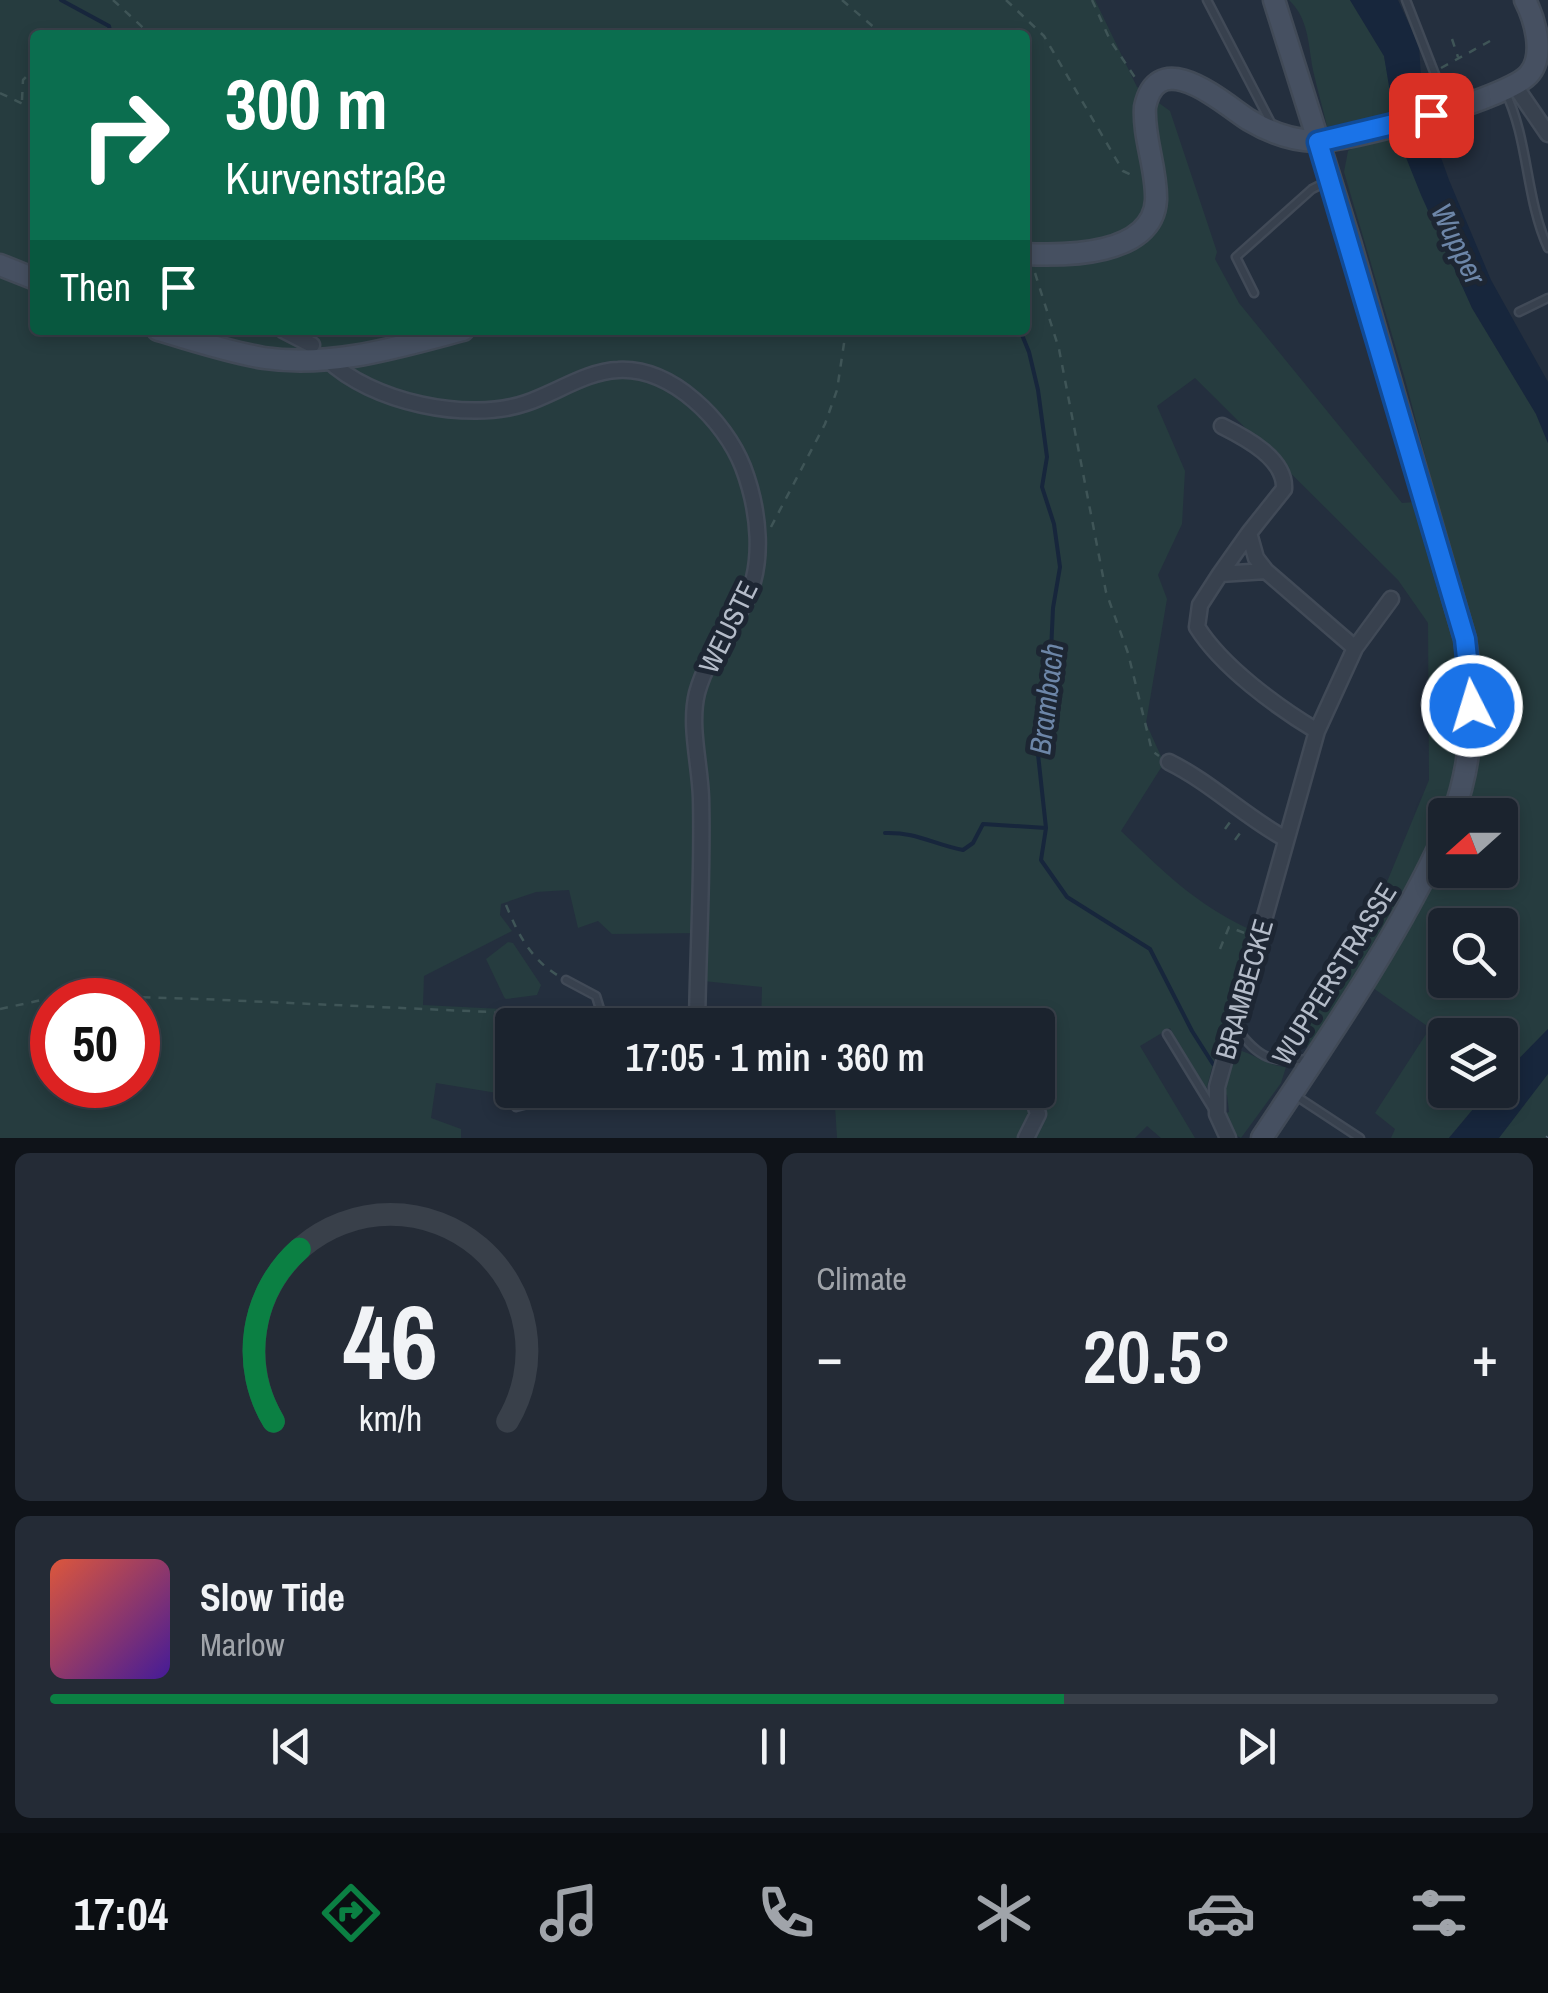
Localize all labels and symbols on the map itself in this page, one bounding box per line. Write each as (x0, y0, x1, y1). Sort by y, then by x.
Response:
pin (1389, 73, 1474, 158)
water label: Wupper (1422, 196, 1496, 292)
street label: WEUSTE (689, 575, 767, 679)
water label: Brambach (1019, 641, 1073, 757)
position arrow (1420, 654, 1524, 758)
north arrow (1428, 798, 1518, 888)
street label: WUPPERSTRASSE (1263, 876, 1405, 1072)
street label: BRAMBECKE (1206, 914, 1282, 1064)
speed limit sign: 50 (30, 978, 160, 1108)

